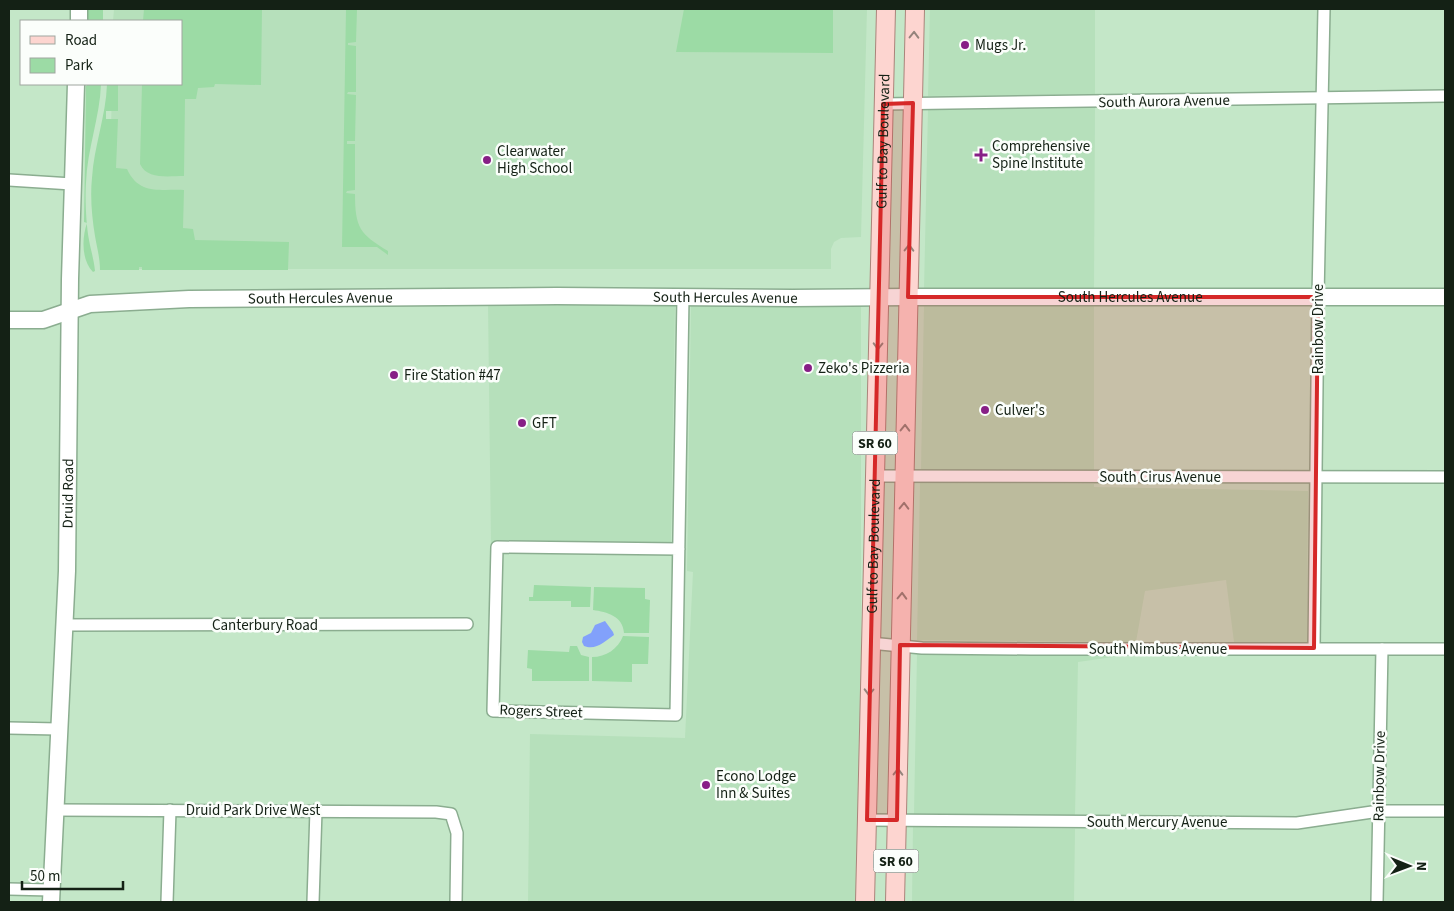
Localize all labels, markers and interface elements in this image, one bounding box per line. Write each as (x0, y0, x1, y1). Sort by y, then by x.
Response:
legend (20, 20, 182, 85)
text: Road (65, 30, 97, 51)
one-way arrow (909, 31, 919, 39)
place label: Mugs Jr. (975, 35, 1026, 56)
marker: Mugs Jr. (959, 39, 971, 51)
text: Park (65, 55, 94, 76)
street label: Gulf to Bay Boulevard (871, 73, 895, 209)
street label: South Aurora Avenue (1098, 90, 1230, 113)
place label: Comprehensive Spine Institute (992, 136, 1090, 174)
place label: Clearwater High School (497, 141, 572, 179)
marker: Comprehensive Spine Institute (974, 148, 988, 162)
marker: Clearwater High School (481, 154, 493, 166)
one-way arrow (904, 244, 914, 252)
street label: Rainbow Drive (1308, 284, 1329, 374)
street label: South Hercules Avenue (248, 287, 393, 310)
street label: South Hercules Avenue (653, 287, 798, 309)
street label: South Hercules Avenue (1058, 287, 1203, 308)
one-way arrow (872, 342, 883, 350)
place label: Zeko's Pizzeria (818, 358, 909, 379)
marker: Zeko's Pizzeria (802, 362, 814, 374)
place label: Fire Station #47 (404, 365, 501, 386)
marker: Fire Station #47 (388, 369, 400, 381)
place label: Culver's (995, 400, 1045, 421)
marker: Culver's (979, 404, 991, 416)
place label: GFT (532, 413, 557, 434)
marker: GFT (516, 417, 528, 429)
one-way arrow (900, 423, 910, 431)
road number: SR 60 (852, 432, 898, 454)
street label: Druid Road (57, 458, 79, 528)
street label: South Cirus Avenue (1099, 467, 1221, 488)
street label: Gulf to Bay Boulevard (862, 478, 886, 614)
one-way arrow (898, 502, 909, 510)
one-way arrow (897, 592, 907, 600)
street label: Canterbury Road (212, 615, 318, 636)
street label: South Nimbus Avenue (1089, 639, 1227, 660)
one-way arrow (864, 688, 874, 696)
street label: Rogers Street (499, 700, 583, 723)
street label: Rainbow Drive (1368, 731, 1391, 821)
place label: Econo Lodge Inn & Suites (716, 766, 796, 804)
one-way arrow (893, 767, 903, 775)
marker: Econo Lodge Inn & Suites (700, 779, 712, 791)
street label: Druid Park Drive West (186, 800, 320, 821)
street label: South Mercury Avenue (1087, 812, 1227, 833)
north arrow (1384, 841, 1434, 891)
road number: SR 60 (874, 849, 918, 872)
scale bar (22, 858, 124, 890)
text: N (1411, 861, 1431, 871)
text: 50 m (30, 866, 60, 887)

